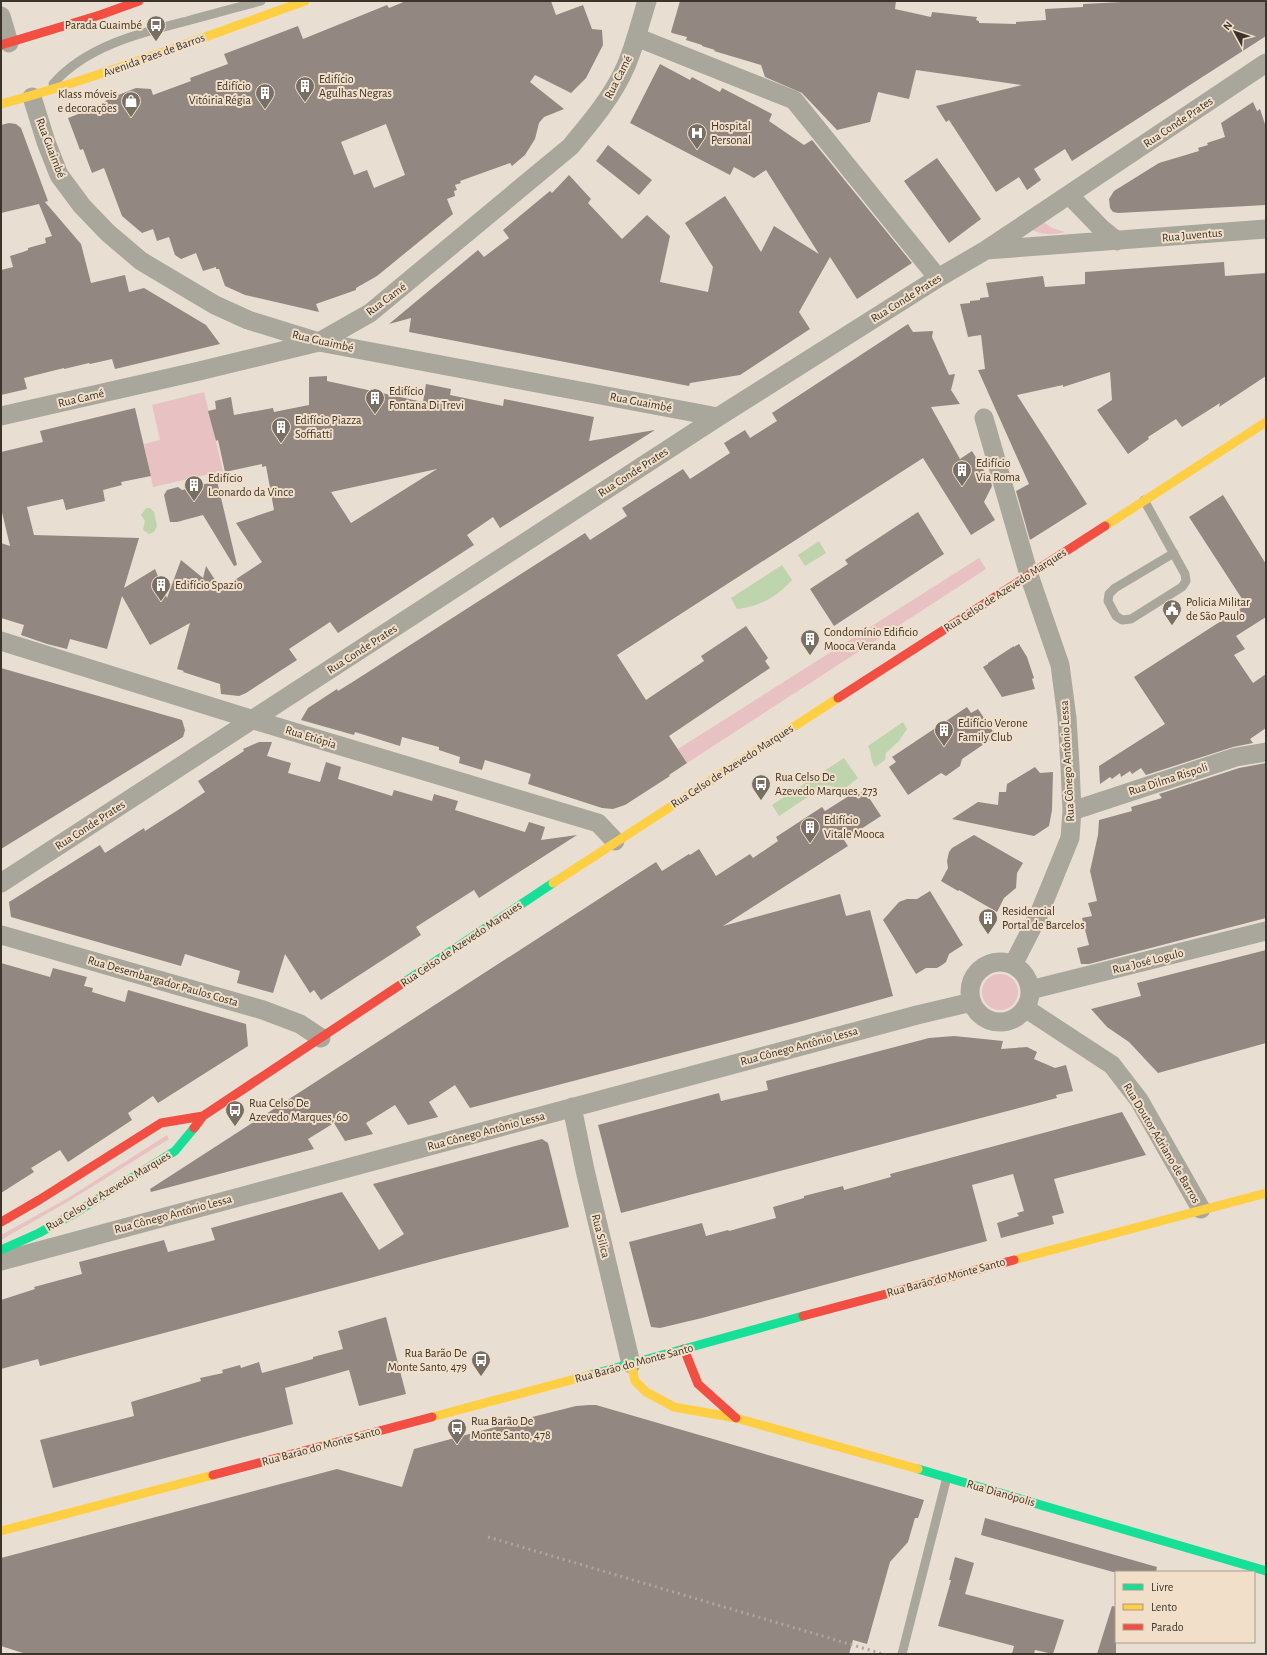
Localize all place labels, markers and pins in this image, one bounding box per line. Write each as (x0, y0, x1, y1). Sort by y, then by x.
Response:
bus stop icon: Parada Guaimbé (145, 14, 167, 42)
place label: Parada Guaimbé (65, 19, 142, 31)
place label: Edifício Agulhas Negras (319, 73, 392, 99)
building icon: Edifício Agulhas Negras (294, 75, 316, 103)
place label: Edifício Vitóiria Régia (189, 80, 251, 106)
building icon: Edifício Vitóiria Régia (254, 82, 276, 110)
place label: Klass móveis e decorações (58, 88, 117, 114)
shop icon: Klass móveis e decorações (120, 90, 142, 118)
place label: Hospital Personal (711, 120, 751, 146)
hospital icon: Hospital Personal (686, 122, 708, 150)
place label: Edifício Fontana Di Trevi (389, 385, 464, 411)
building icon: Edifício Fontana Di Trevi (364, 387, 386, 415)
place label: Edifício Piazza Soffiatti (295, 414, 362, 440)
building icon: Edifício Piazza Soffiatti (270, 416, 292, 444)
place label: Edifício Via Roma (976, 457, 1021, 483)
building icon: Edifício Via Roma (951, 459, 973, 487)
place label: Edifício Leonardo da Vince (208, 472, 293, 498)
building icon: Edifício Leonardo da Vince (183, 474, 205, 502)
building icon: Edifício Spazio (150, 574, 172, 602)
place label: Edifício Spazio (175, 579, 243, 591)
place label: Policia Militar de São Paulo (1186, 596, 1250, 622)
public building icon: Policia Militar de São Paulo (1161, 598, 1183, 626)
place label: Condomínio Edificio Mooca Veranda (824, 626, 918, 652)
building icon: Condomínio Edificio Mooca Veranda (799, 628, 821, 656)
place label: Edifício Verone Family Club (958, 717, 1028, 744)
building icon: Edifício Verone Family Club (933, 719, 955, 747)
place label: Rua Celso De Azevedo Marques, 273 (775, 771, 878, 797)
bus stop icon: Rua Celso De Azevedo Marques, 273 (750, 773, 772, 801)
place label: Edifício Vitale Mooca (824, 814, 885, 840)
building icon: Edifício Vitale Mooca (799, 816, 821, 844)
place label: Residencial Portal de Barcelos (1002, 905, 1085, 931)
building icon: Residencial Portal de Barcelos (977, 907, 999, 935)
place label: Rua Celso De Azevedo Marques, 60 (249, 1097, 348, 1123)
bus stop icon: Rua Celso De Azevedo Marques, 60 (224, 1099, 246, 1127)
place label: Rua Barão De Monte Santo, 479 (387, 1347, 467, 1373)
bus stop icon: Rua Barão De Monte Santo, 479 (470, 1349, 492, 1377)
place label: Rua Barão De Monte Santo, 478 (471, 1415, 551, 1441)
bus stop icon: Rua Barão De Monte Santo, 478 (446, 1417, 468, 1445)

